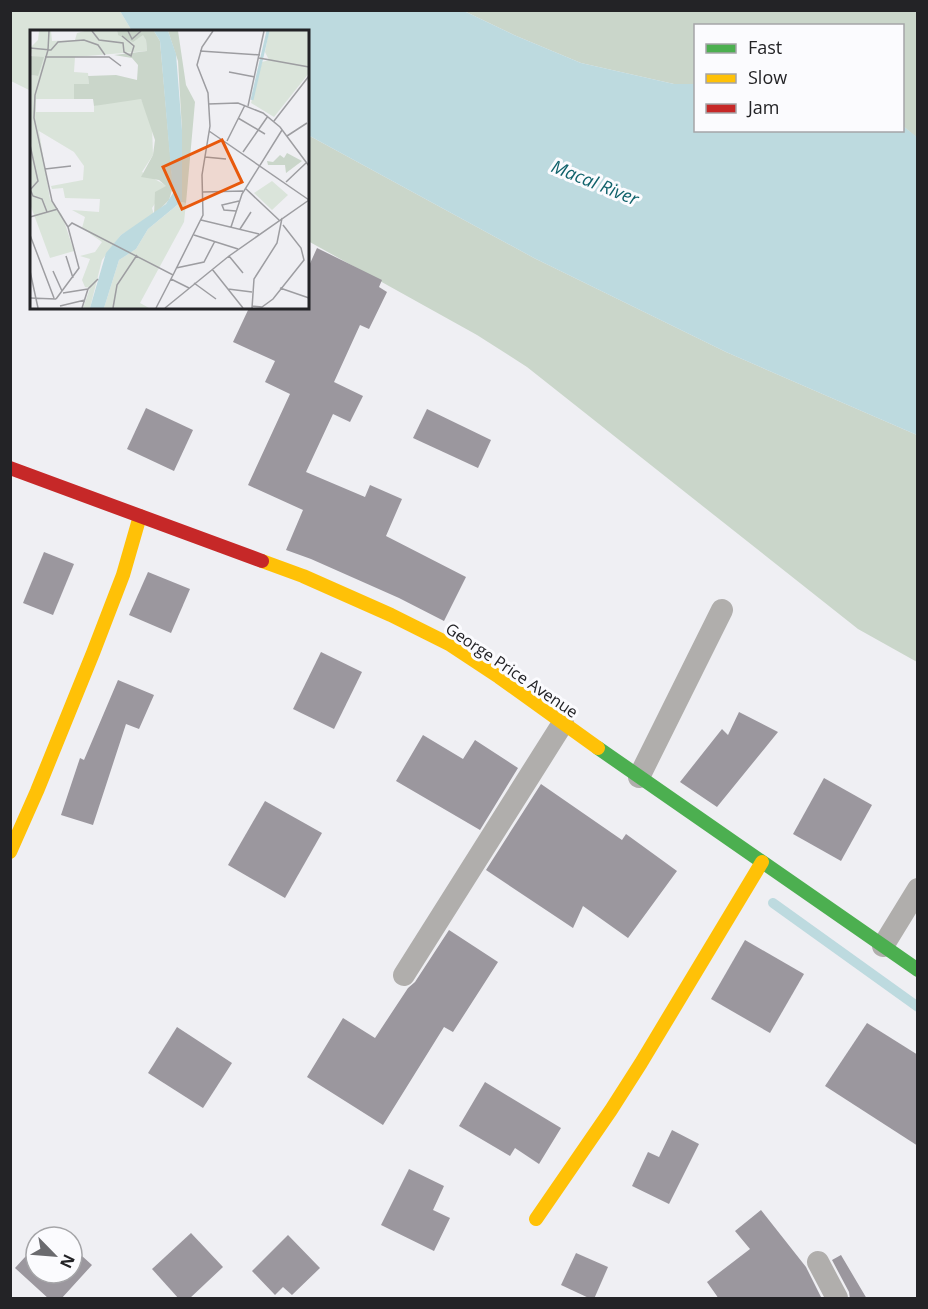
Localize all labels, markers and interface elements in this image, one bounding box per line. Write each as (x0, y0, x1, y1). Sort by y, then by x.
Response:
legend (694, 24, 904, 132)
inset map (30, 30, 309, 309)
text: Fast (748, 35, 782, 59)
text: Slow (748, 65, 787, 89)
text: Jam (746, 95, 780, 119)
water label: Macal River (548, 154, 643, 211)
street label: George Price Avenue (441, 617, 583, 723)
north arrow (24, 1225, 84, 1285)
text: N (55, 1251, 80, 1272)

